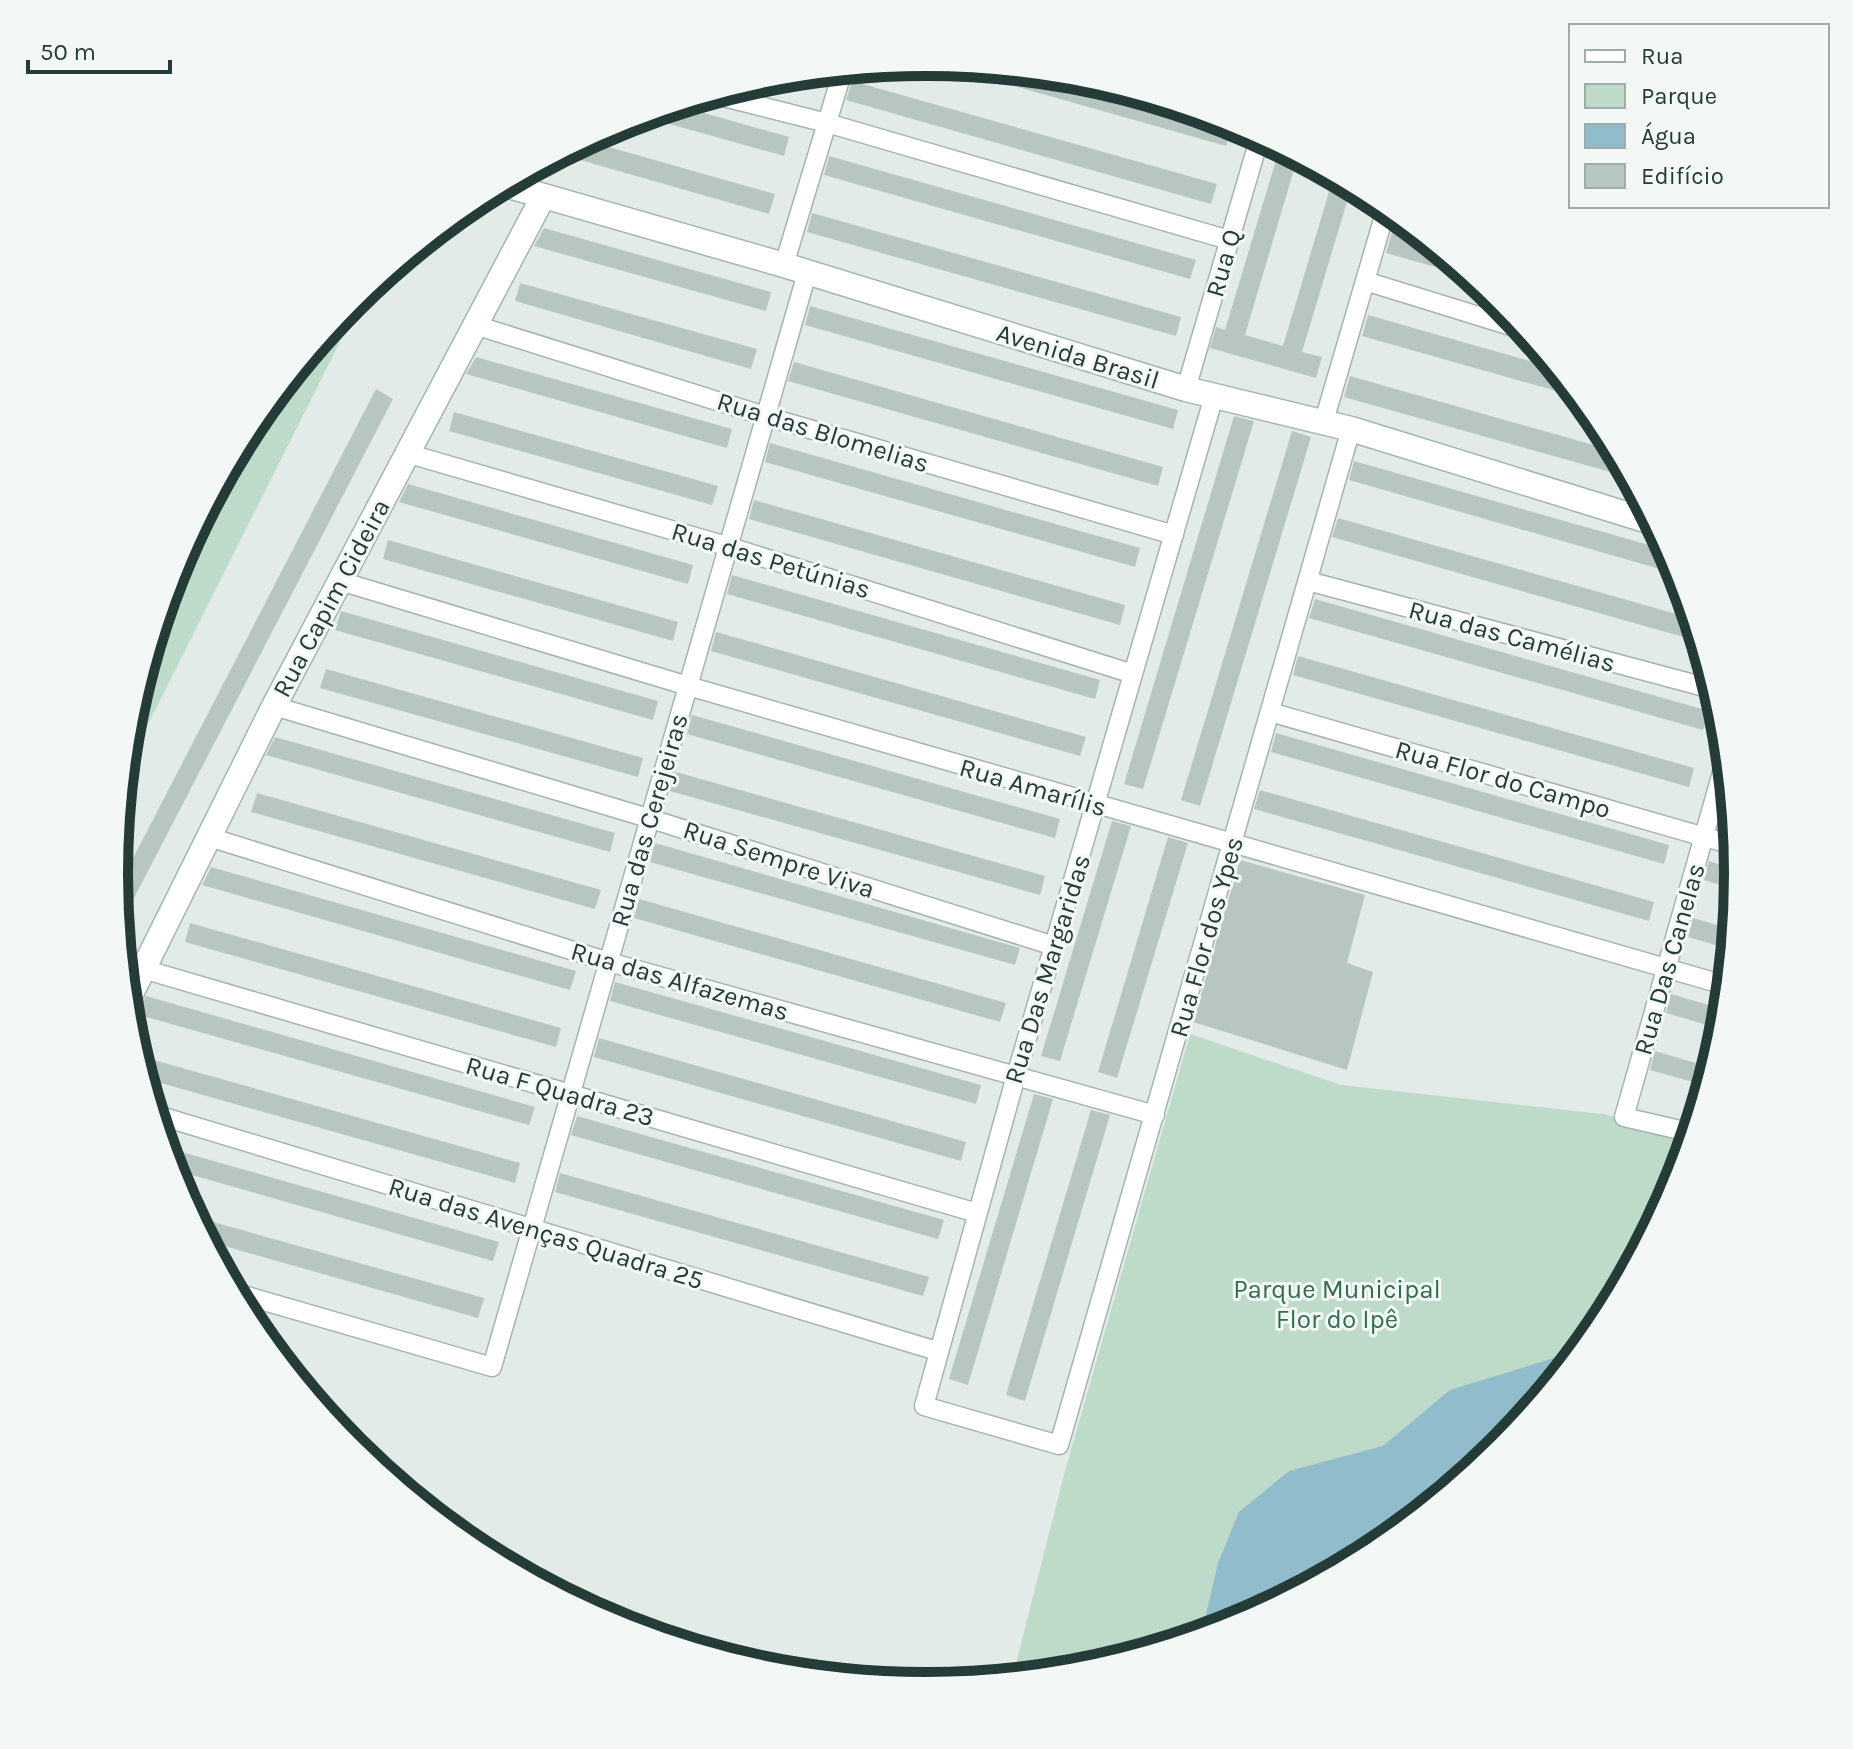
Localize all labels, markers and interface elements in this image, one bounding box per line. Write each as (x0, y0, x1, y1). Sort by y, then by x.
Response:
scale bar (28, 24, 170, 74)
legend (1569, 24, 1829, 208)
text: 50 m (40, 38, 96, 66)
text: Rua (1641, 42, 1683, 70)
text: Parque (1641, 82, 1717, 110)
text: Água (1641, 121, 1696, 150)
text: Edifício (1641, 162, 1724, 190)
street label: Rua Q (1199, 226, 1248, 301)
street label: Avenida Brasil (993, 317, 1163, 396)
street label: Rua das Blomelias (713, 385, 933, 479)
street label: Rua Capim Cideira (266, 494, 397, 703)
street label: Rua das Petúnias (668, 515, 874, 605)
street label: Rua das Camélias (1405, 594, 1619, 679)
street label: Rua das Cerejeiras (604, 710, 695, 930)
street label: Rua Flor do Campo (1392, 734, 1614, 825)
street label: Rua Amarílis (956, 752, 1110, 823)
street label: Rua Sempre Viva (679, 814, 878, 905)
street label: Rua Flor dos Ypes (1163, 833, 1250, 1041)
street label: Rua Das Margaridas (998, 851, 1097, 1088)
street label: Rua Das Canelas (1627, 860, 1712, 1059)
street label: Rua das Alfazemas (567, 936, 792, 1027)
street label: Rua F Quadra 23 (462, 1050, 658, 1133)
street label: Rua das Avenças Quadra 25 (385, 1171, 707, 1296)
park label: Parque Municipal Flor do Ipê (1233, 1274, 1441, 1335)

